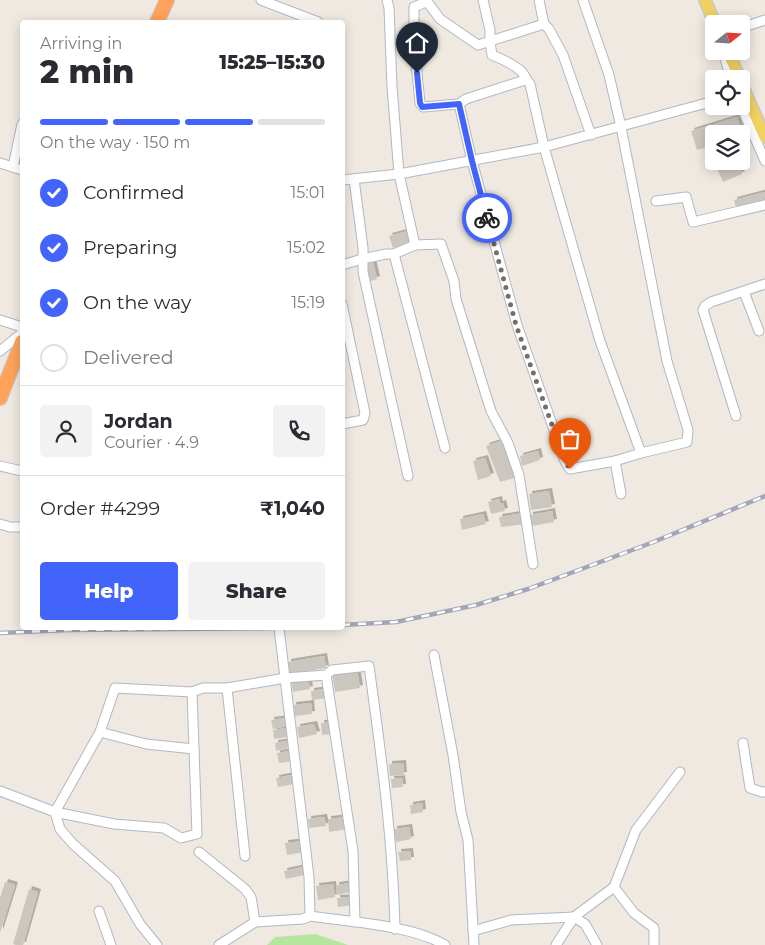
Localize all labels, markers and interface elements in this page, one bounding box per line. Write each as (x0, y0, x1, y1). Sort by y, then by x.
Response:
north arrow (705, 15, 750, 60)
map controls (705, 15, 750, 170)
pin (396, 22, 438, 73)
icon: home (403, 29, 431, 57)
text: Arriving in (40, 34, 122, 53)
text: 15:25–15:30 (219, 51, 325, 74)
text: 2 min (40, 52, 134, 91)
button: locate (705, 70, 750, 115)
button: layers (705, 125, 750, 170)
text: On the way · 150 m (40, 133, 190, 152)
icon: check (40, 179, 68, 207)
text: Confirmed (83, 181, 184, 204)
text: 15:01 (290, 183, 325, 202)
courier (462, 193, 512, 243)
icon: bike (473, 204, 501, 232)
icon: check (40, 234, 68, 262)
text: Preparing (83, 236, 178, 259)
text: 15:02 (287, 238, 325, 257)
icon: check (40, 289, 68, 317)
text: On the way (83, 291, 191, 314)
text: 15:19 (291, 293, 325, 312)
text: Delivered (83, 346, 174, 369)
button: person (40, 405, 92, 457)
button: phone (273, 405, 325, 457)
text: Jordan (104, 410, 173, 433)
pin (549, 418, 591, 469)
icon: bag (556, 425, 584, 453)
text: Courier · 4.9 (104, 433, 199, 452)
text: Order #4299 (40, 497, 160, 520)
text: ₹1,040 (260, 497, 325, 520)
button: Help (40, 562, 178, 620)
button: Share (188, 562, 325, 620)

